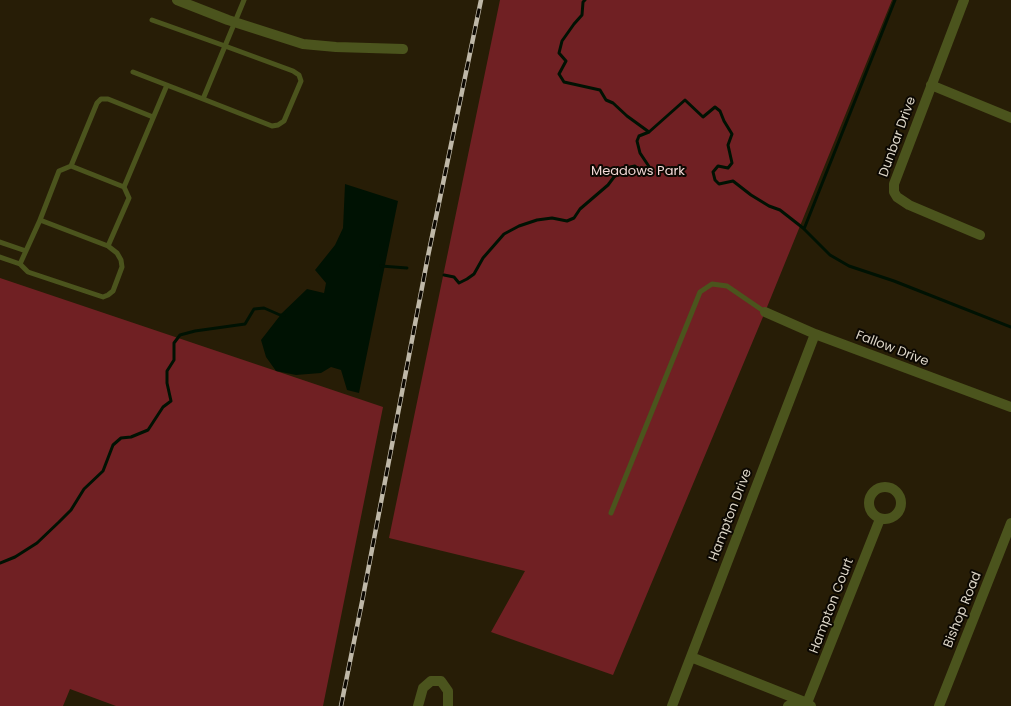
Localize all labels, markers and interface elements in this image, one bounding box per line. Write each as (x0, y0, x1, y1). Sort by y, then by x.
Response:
street label: Dunbar Drive (876, 95, 920, 179)
park label: Meadows Park (591, 164, 685, 180)
street label: Fallow Drive (853, 328, 931, 370)
street label: Hampton Drive (706, 467, 756, 563)
street label: Hampton Court (807, 556, 857, 656)
street label: Bishop Road (941, 570, 985, 650)

